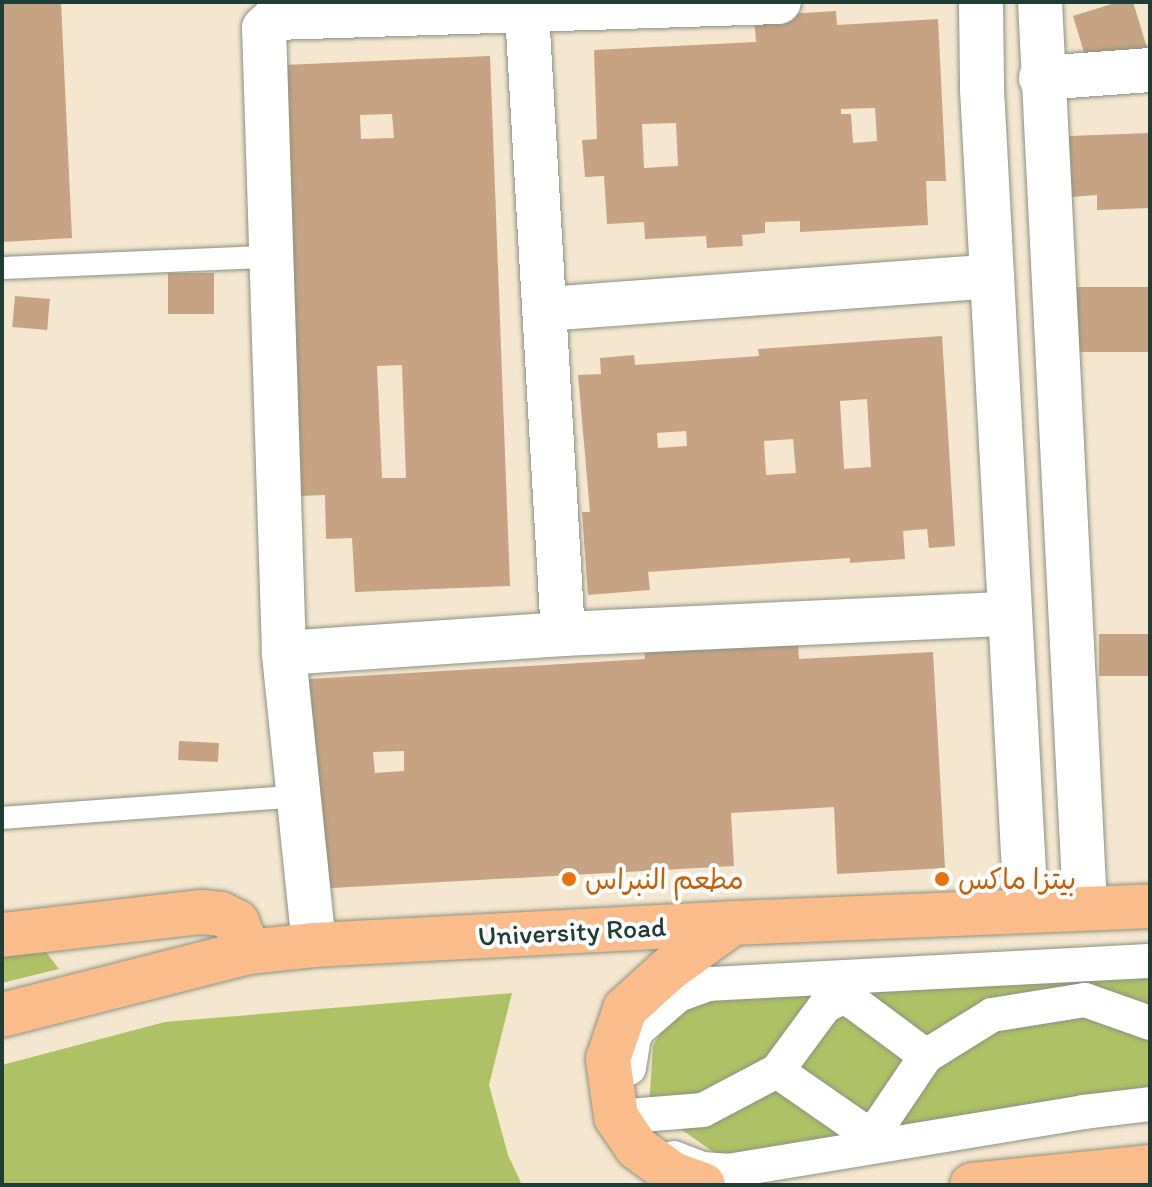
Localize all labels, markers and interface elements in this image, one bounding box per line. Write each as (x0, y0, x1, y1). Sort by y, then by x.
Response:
place label: مطعم النبراس (585, 862, 744, 896)
place label: بيتزا ماكس (958, 862, 1076, 896)
marker: مطعم النبراس (560, 870, 578, 888)
marker: بيتزا ماكس (933, 870, 951, 888)
street label: University Road (477, 909, 667, 953)

